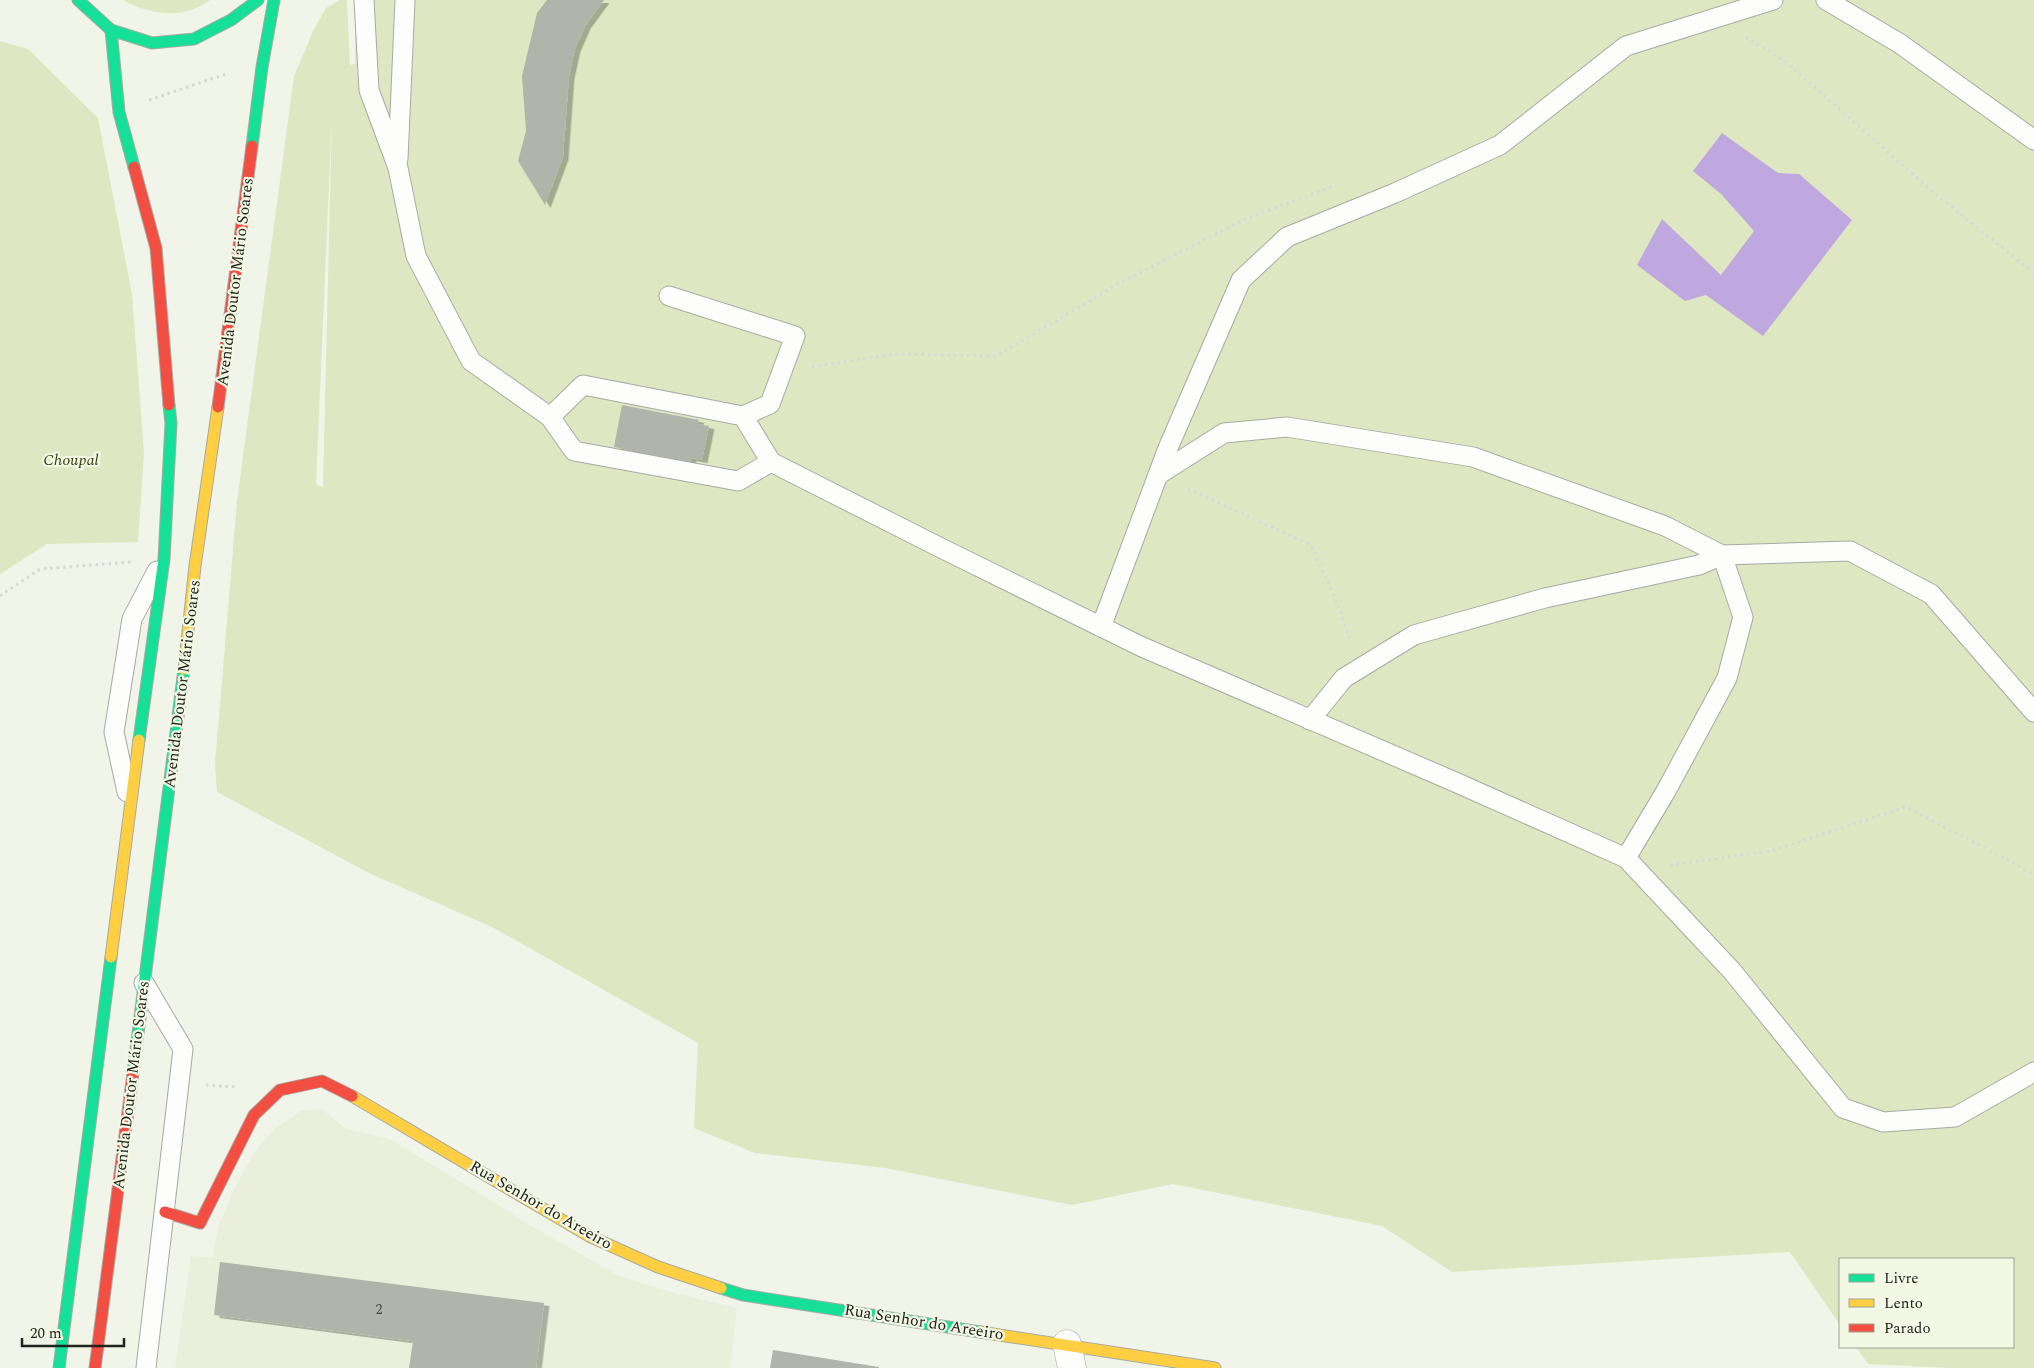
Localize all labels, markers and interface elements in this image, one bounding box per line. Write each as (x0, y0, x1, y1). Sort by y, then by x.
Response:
street label: Avenida Doutor Mário Soares (210, 176, 260, 388)
park label: Choupal (43, 448, 99, 472)
street label: Avenida Doutor Mário Soares (157, 578, 207, 790)
street label: Avenida Doutor Mário Soares (106, 979, 156, 1191)
street label: Rua Senhor do Areeiro (465, 1154, 617, 1256)
legend (1839, 1258, 2014, 1348)
text: Livre (1884, 1267, 1919, 1290)
text: Lento (1884, 1292, 1923, 1315)
street label: Rua Senhor do Areeiro (843, 1298, 1005, 1346)
house number: 2 (376, 1299, 383, 1320)
scale bar (22, 1316, 125, 1348)
text: Parado (1884, 1317, 1931, 1340)
text: 20 m (30, 1322, 62, 1345)

